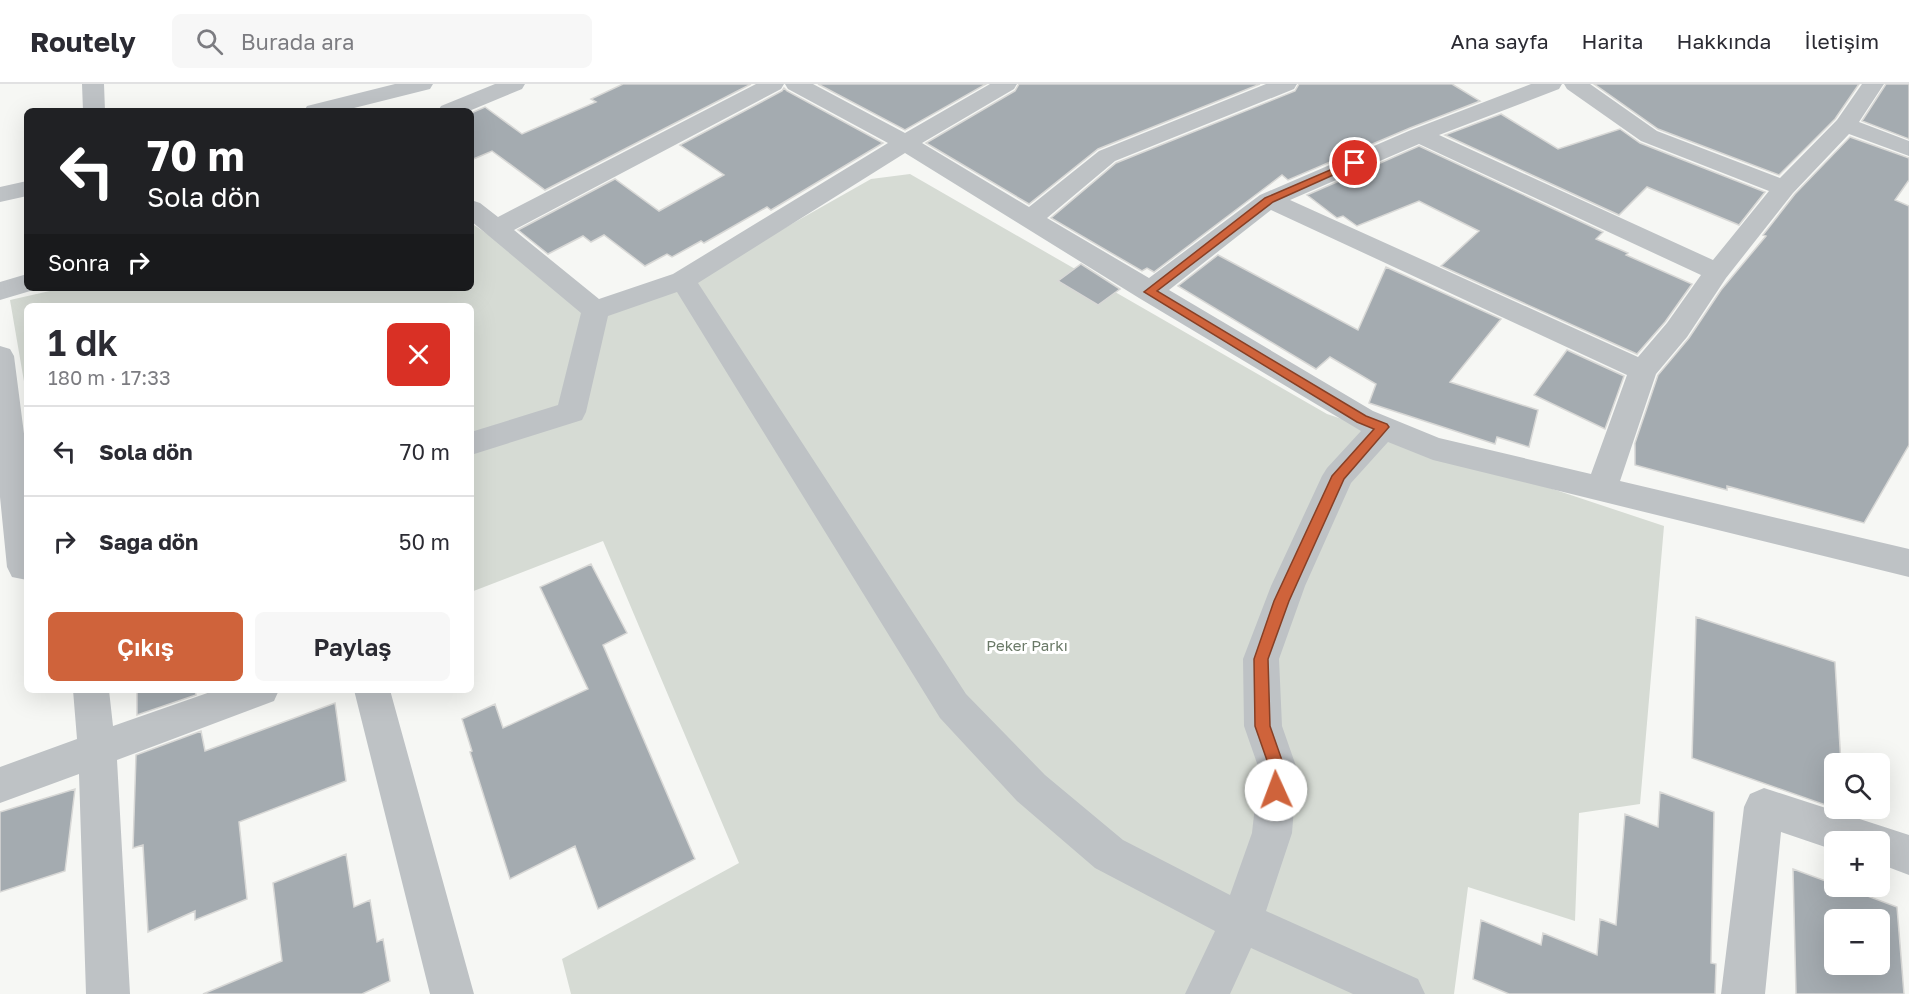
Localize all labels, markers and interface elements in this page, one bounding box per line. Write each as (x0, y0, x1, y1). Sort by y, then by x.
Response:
search box (172, 14, 592, 68)
text: Routely (30, 25, 136, 58)
icon: search (193, 25, 226, 58)
text: Burada ara (241, 28, 354, 55)
text: Ana sayfa (1451, 28, 1549, 54)
text: Harita (1582, 28, 1643, 54)
text: Hakkında (1676, 28, 1771, 54)
text: İletişim (1804, 28, 1879, 54)
text: 70 m (147, 130, 244, 180)
icon: left (48, 132, 126, 210)
pin (1329, 137, 1380, 188)
icon: arrive (1338, 146, 1371, 179)
text: Sola dön (147, 181, 261, 213)
icon: right (122, 246, 155, 279)
text: Sonra (48, 249, 110, 276)
text: 1 dk (48, 321, 118, 364)
button: close (387, 323, 450, 386)
text: 180 m · 17:33 (48, 365, 171, 389)
icon: left (48, 435, 81, 468)
text: Sola dön (99, 438, 193, 465)
text: 70 m (400, 438, 450, 465)
icon: right (48, 525, 81, 558)
text: Sağa dön (99, 528, 198, 555)
text: 50 m (399, 528, 450, 555)
button: Çıkış (48, 612, 243, 681)
button: Paylaş (255, 612, 450, 681)
park label: Peker Parkı (986, 636, 1068, 654)
map controls (1824, 753, 1890, 975)
button: search (1824, 753, 1890, 819)
position arrow (1244, 758, 1308, 822)
button: + (1824, 831, 1890, 897)
button: − (1824, 909, 1890, 975)

